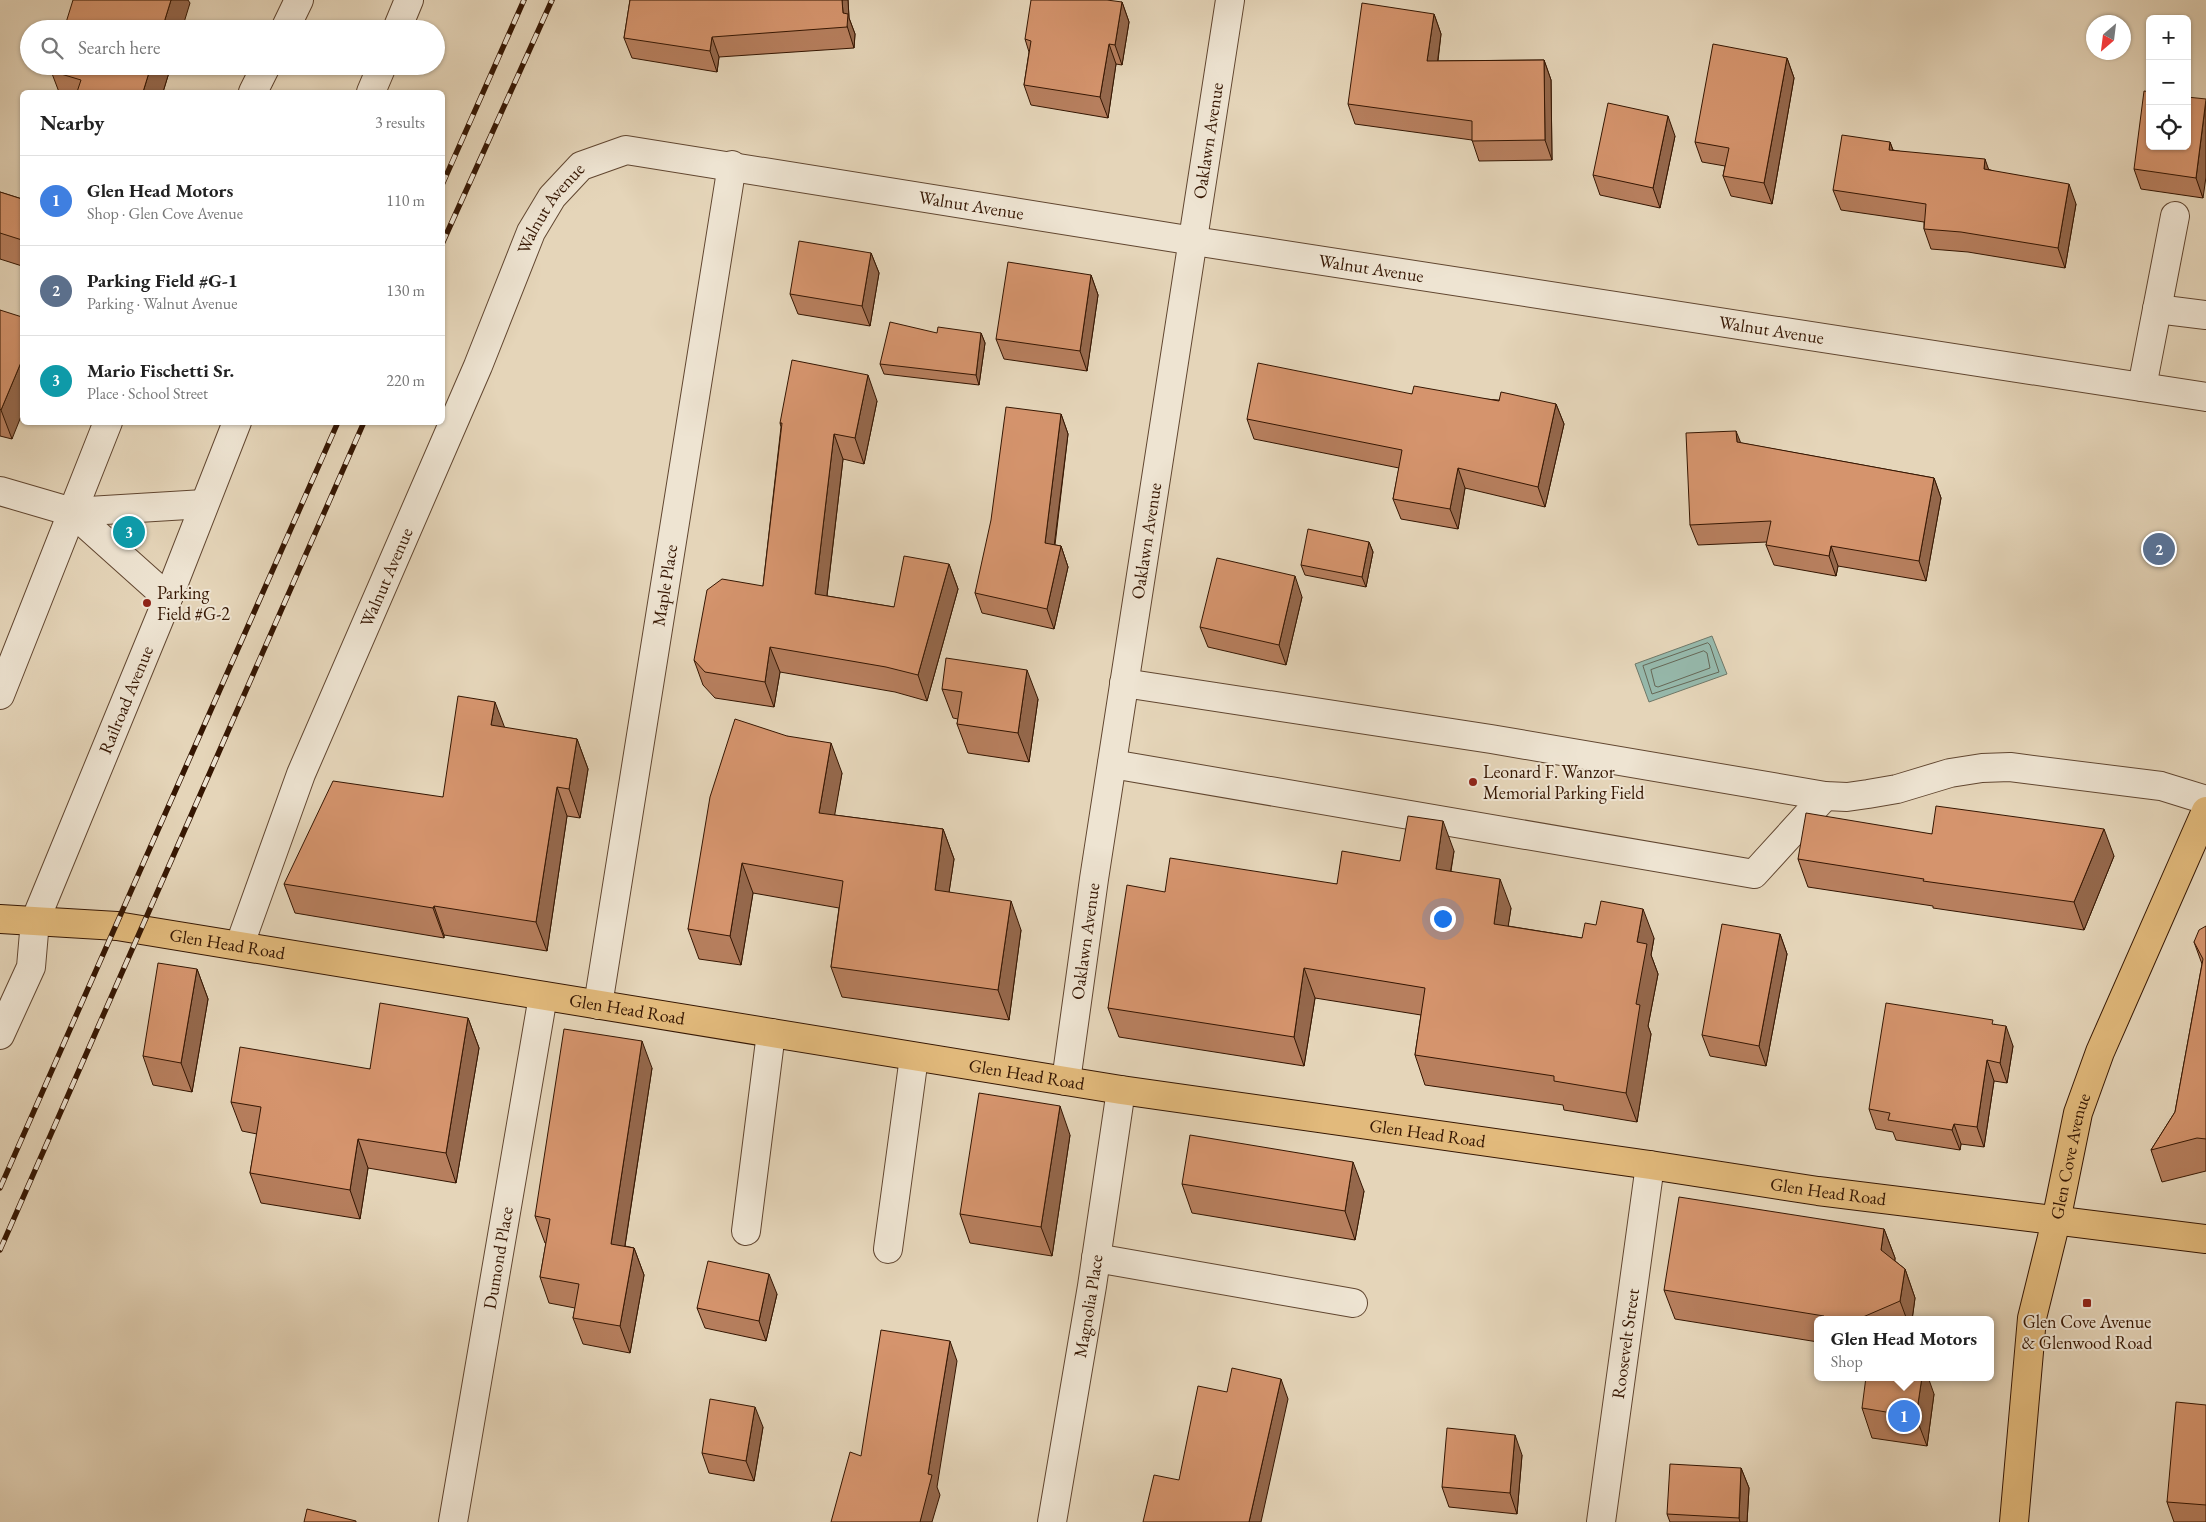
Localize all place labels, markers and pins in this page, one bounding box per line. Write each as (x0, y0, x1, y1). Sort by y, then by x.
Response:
pin: 3 (113, 513, 145, 551)
pin: 2 (2143, 530, 2175, 568)
place label: Parking Field #G-2 (157, 581, 230, 625)
marker: Parking Field #G-2 (141, 597, 153, 609)
place label: Leonard F. Wanzor Memorial Parking Field (1483, 760, 1645, 804)
marker: Leonard F. Wanzor Memorial Parking Field (1467, 776, 1479, 788)
marker: Glen Cove Avenue & Glenwood Road (2081, 1297, 2093, 1309)
place label: Glen Cove Avenue & Glenwood Road (2022, 1310, 2153, 1354)
pin: 1 (1888, 1397, 1920, 1435)

